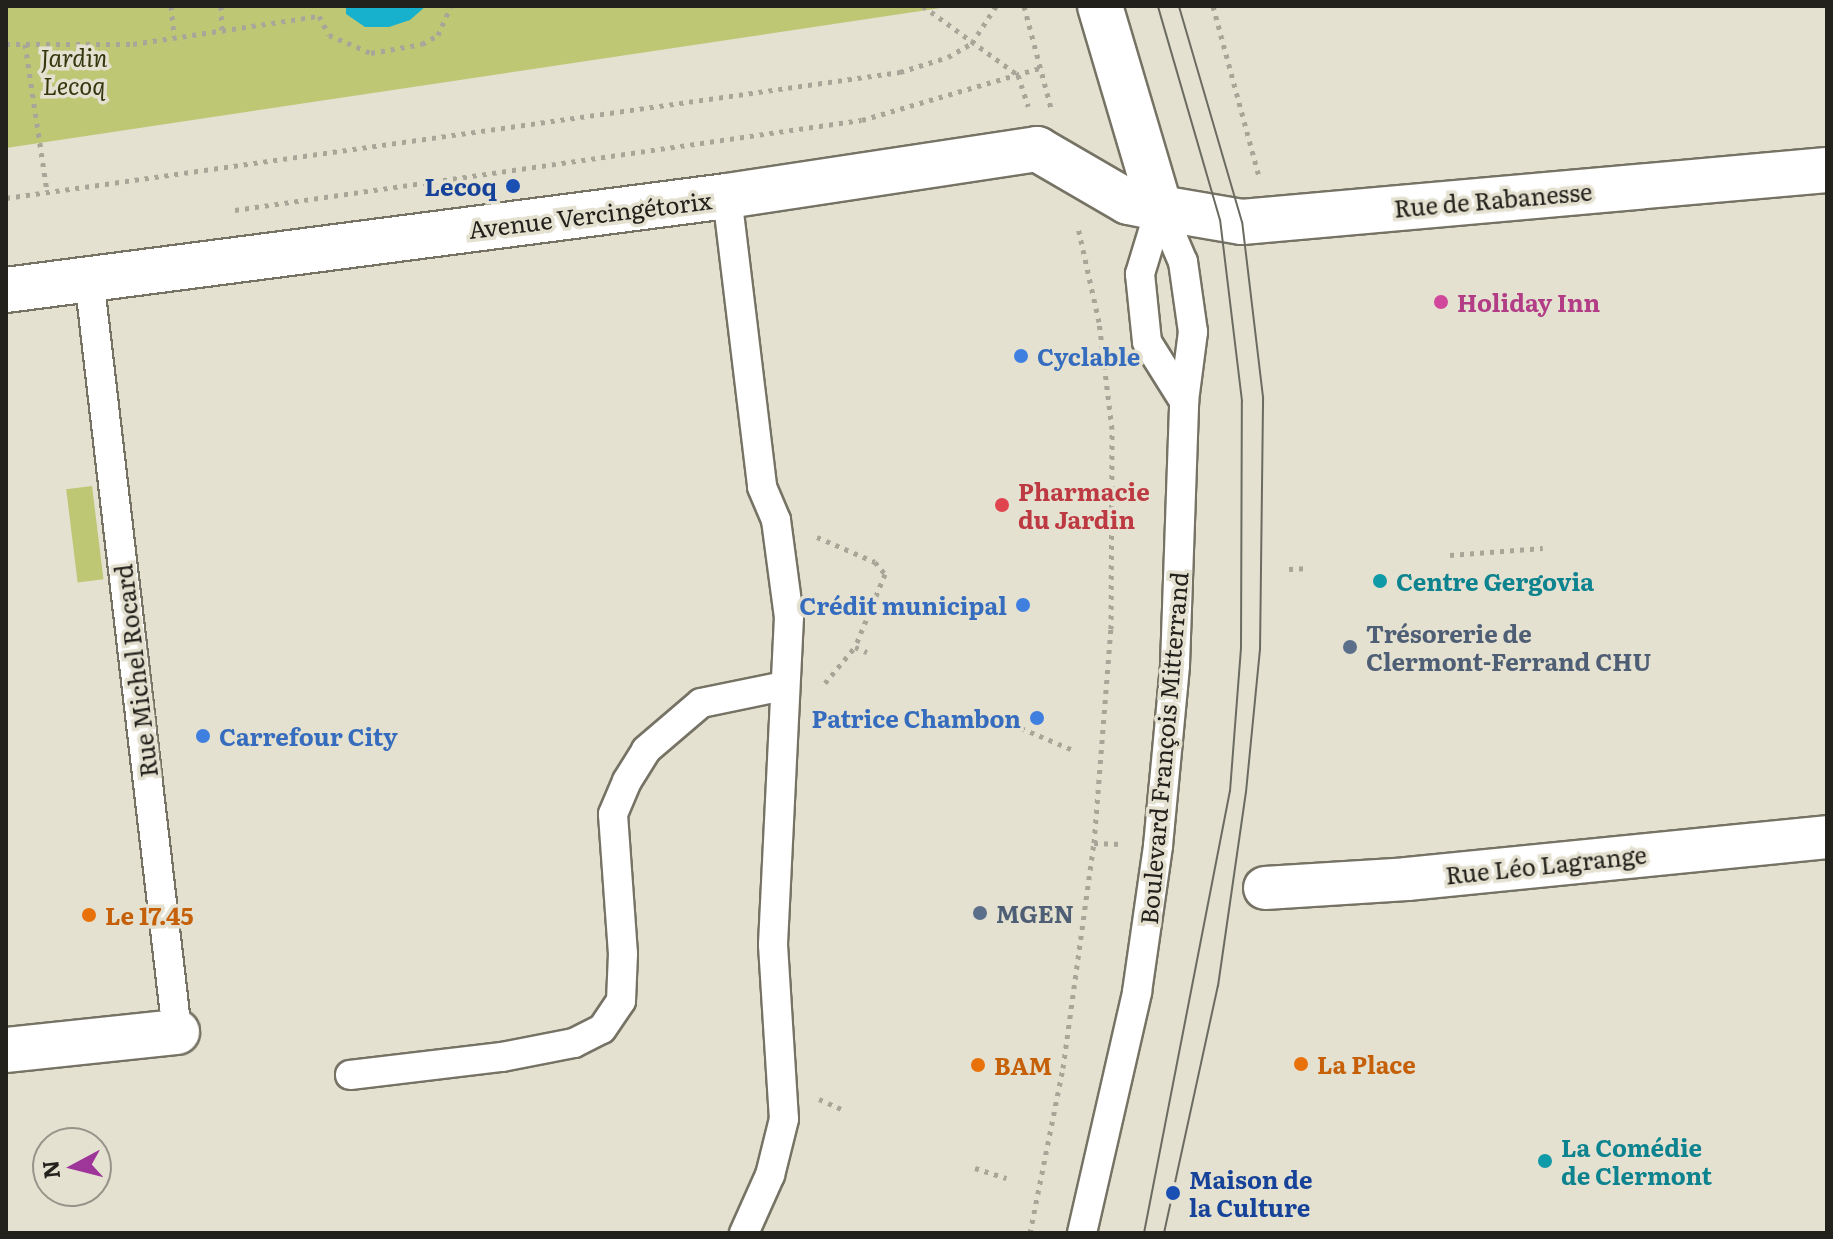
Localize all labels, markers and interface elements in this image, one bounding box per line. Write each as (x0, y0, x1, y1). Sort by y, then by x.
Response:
park label: Jardin Lecoq (41, 43, 107, 99)
place label: Lecoq (424, 172, 497, 200)
street label: Rue de Rabanesse (1393, 176, 1593, 222)
marker: Lecoq (504, 177, 522, 195)
street label: Avenue Vercingétorix (467, 185, 713, 243)
place label: Holiday Inn (1457, 288, 1600, 316)
marker: Holiday Inn (1432, 293, 1450, 311)
place label: Cyclable (1037, 342, 1140, 370)
marker: Cyclable (1012, 347, 1030, 365)
place label: Pharmacie du Jardin (1018, 477, 1150, 533)
marker: Pharmacie du Jardin (993, 496, 1011, 514)
street label: Rue Michel Rocard (108, 563, 162, 779)
place label: Centre Gergovia (1396, 567, 1594, 595)
street label: Boulevard François Mitterrand (1133, 570, 1193, 926)
marker: Centre Gergovia (1371, 572, 1389, 590)
place label: Crédit municipal (799, 591, 1007, 619)
marker: Crédit municipal (1014, 596, 1032, 614)
place label: Trésorerie de Clermont-Ferrand CHU (1366, 619, 1651, 675)
marker: Trésorerie de Clermont-Ferrand CHU (1341, 638, 1359, 656)
place label: Patrice Chambon (812, 704, 1021, 732)
marker: Patrice Chambon (1028, 709, 1046, 727)
place label: Carrefour City (219, 722, 398, 750)
marker: Carrefour City (194, 727, 212, 745)
street label: Rue Léo Lagrange (1444, 839, 1648, 889)
place label: MGEN (996, 899, 1074, 927)
place label: Le 17.45 (105, 901, 193, 929)
marker: MGEN (971, 904, 989, 922)
marker: Le 17.45 (80, 906, 98, 924)
place label: La Place (1317, 1050, 1416, 1078)
place label: BAM (994, 1051, 1052, 1079)
marker: La Place (1292, 1055, 1310, 1073)
marker: BAM (969, 1056, 987, 1074)
north arrow (32, 1127, 112, 1207)
place label: La Comédie de Clermont (1561, 1133, 1712, 1189)
marker: La Comédie de Clermont (1536, 1152, 1554, 1170)
text: N (32, 1159, 67, 1181)
place label: Maison de la Culture (1189, 1165, 1313, 1221)
marker: Maison de la Culture (1164, 1184, 1182, 1202)

